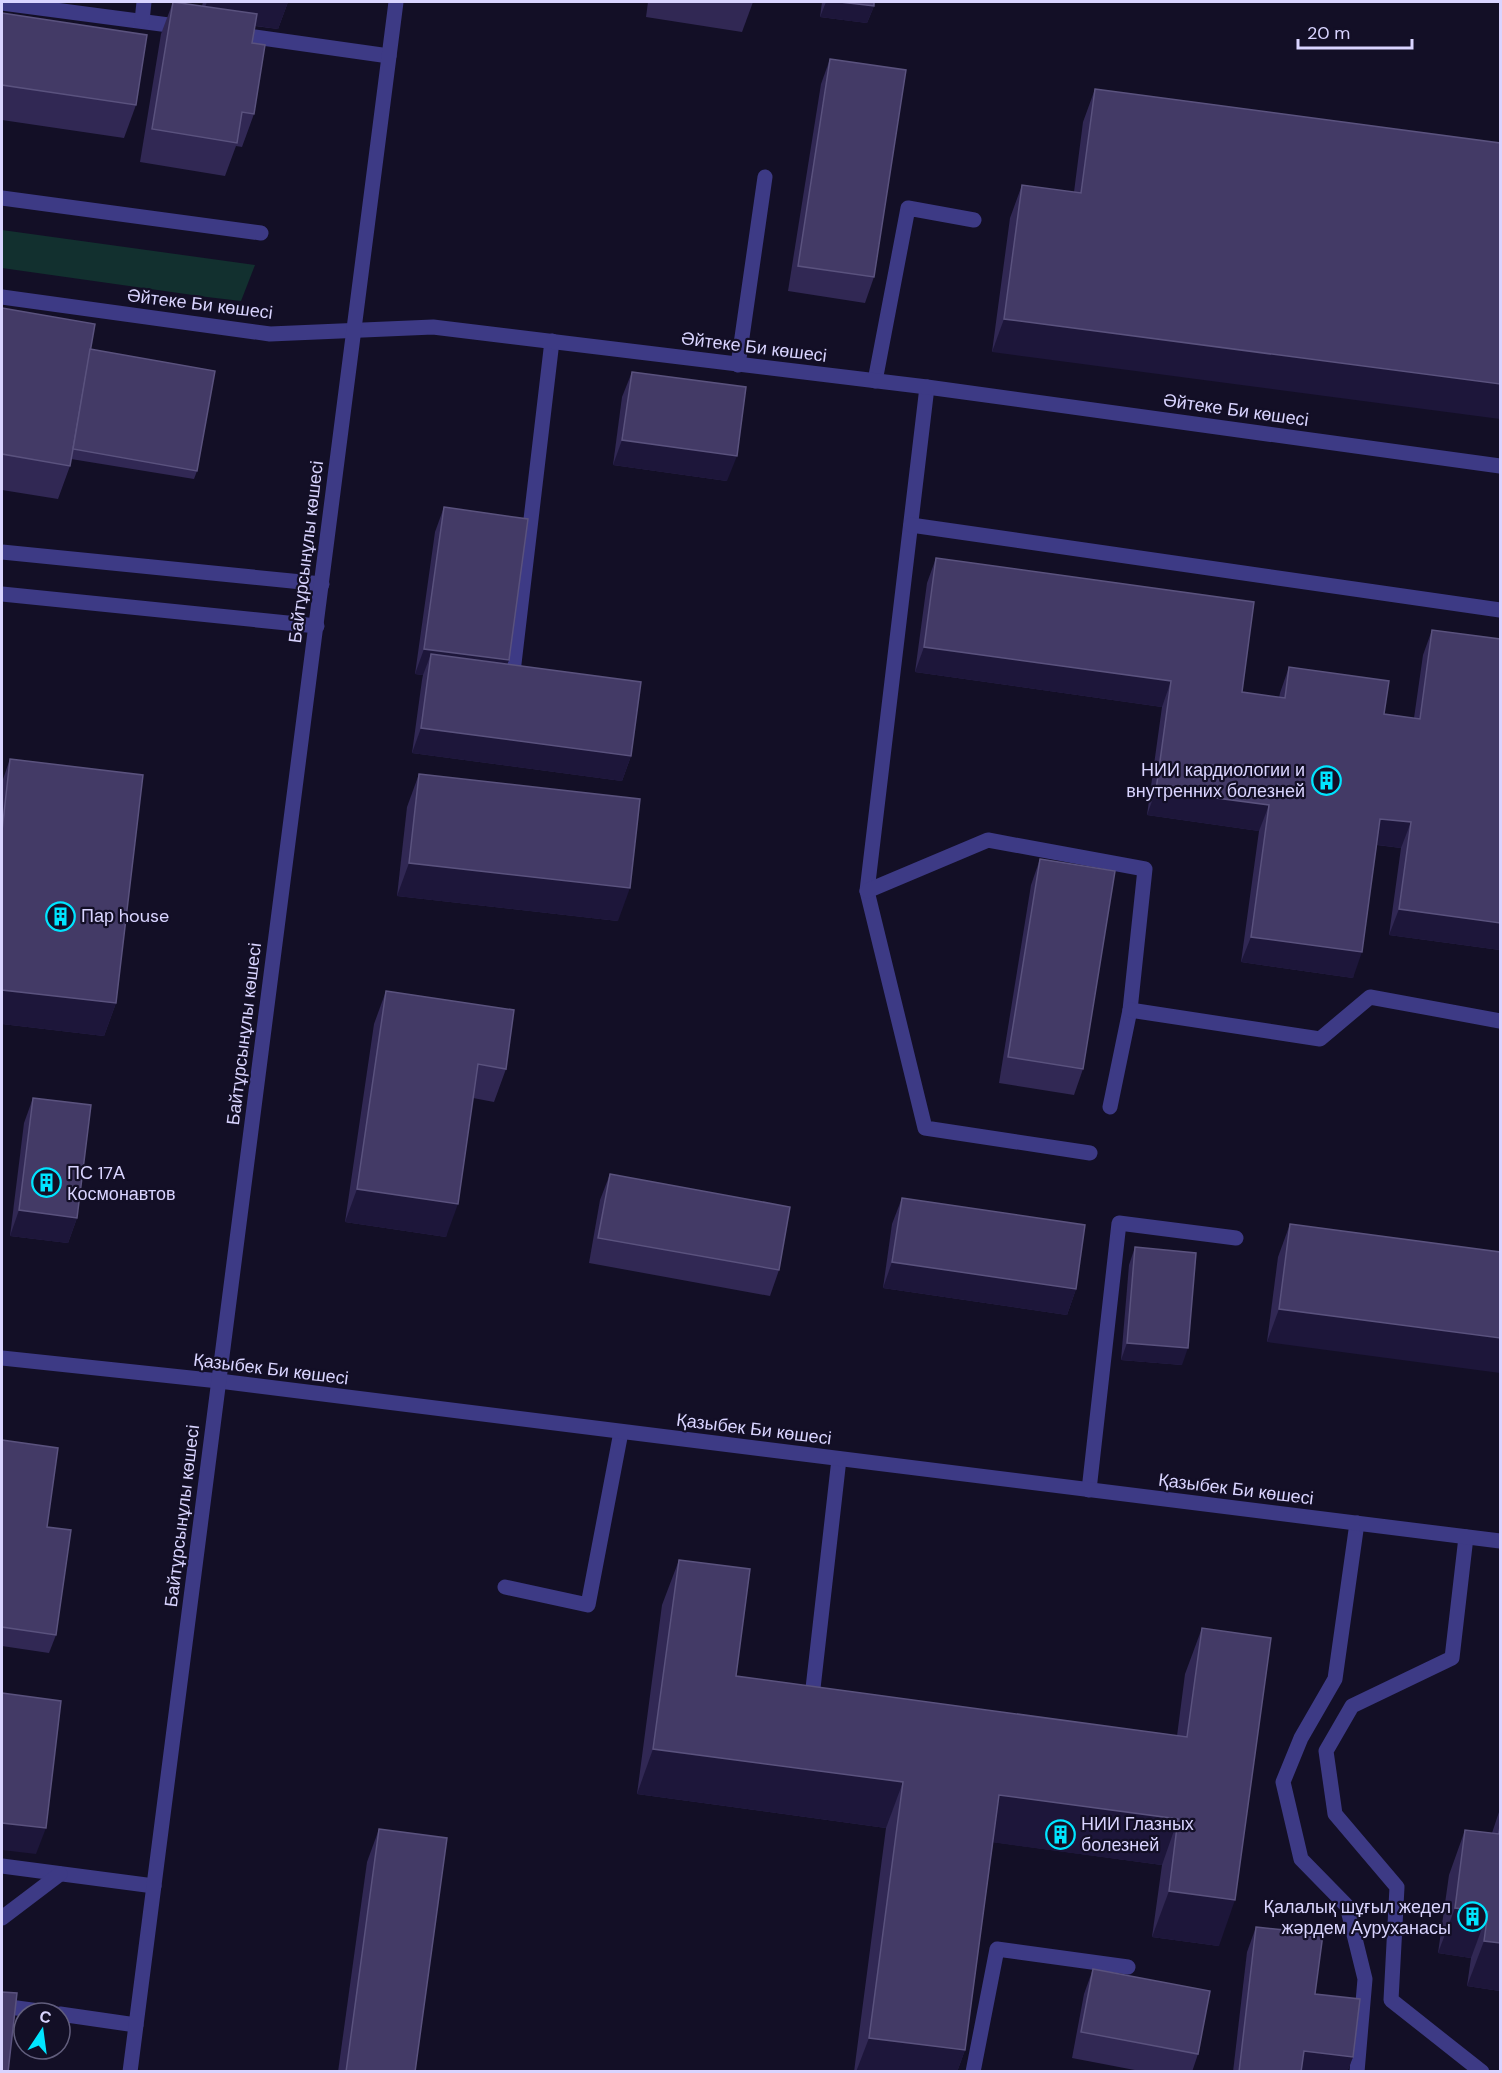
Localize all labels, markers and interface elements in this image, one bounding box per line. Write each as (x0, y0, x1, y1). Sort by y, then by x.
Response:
scale bar (1298, 12, 1412, 50)
text: 20 m (1307, 21, 1350, 45)
street label: Әйтеке Би көшесі (126, 283, 274, 325)
street label: Әйтеке Би көшесі (680, 326, 828, 368)
street label: Әйтеке Би көшесі (1162, 388, 1310, 432)
street label: Байтұрсынұлы көшесі (283, 459, 329, 645)
place label: НИИ кардиологии и внутренних болезней (1126, 758, 1305, 803)
building icon: НИИ кардиологии и внутренних болезней (1310, 764, 1342, 796)
building icon: Пар house (44, 900, 76, 932)
place label: Пар house (81, 904, 169, 928)
street label: Байтұрсынұлы көшесі (221, 941, 267, 1127)
place label: ПС 17А Космонавтов (67, 1161, 176, 1206)
building icon: ПС 17А Космонавтов (30, 1167, 62, 1199)
street label: Қазыбек Би көшесі (192, 1348, 350, 1390)
street label: Қазыбек Би көшесі (675, 1408, 833, 1450)
street label: Байтұрсынұлы көшесі (159, 1423, 205, 1609)
street label: Қазыбек Би көшесі (1157, 1468, 1315, 1510)
place label: НИИ Глазных болезней (1081, 1812, 1194, 1857)
building icon: НИИ Глазных болезней (1044, 1818, 1076, 1850)
place label: Қалалық шұғыл жедел жәрдем Ауруханасы (1264, 1895, 1451, 1940)
building icon: Қалалық шұғыл жедел жәрдем Ауруханасы (1456, 1901, 1488, 1933)
north arrow (12, 2001, 72, 2061)
text: С (37, 2005, 54, 2029)

